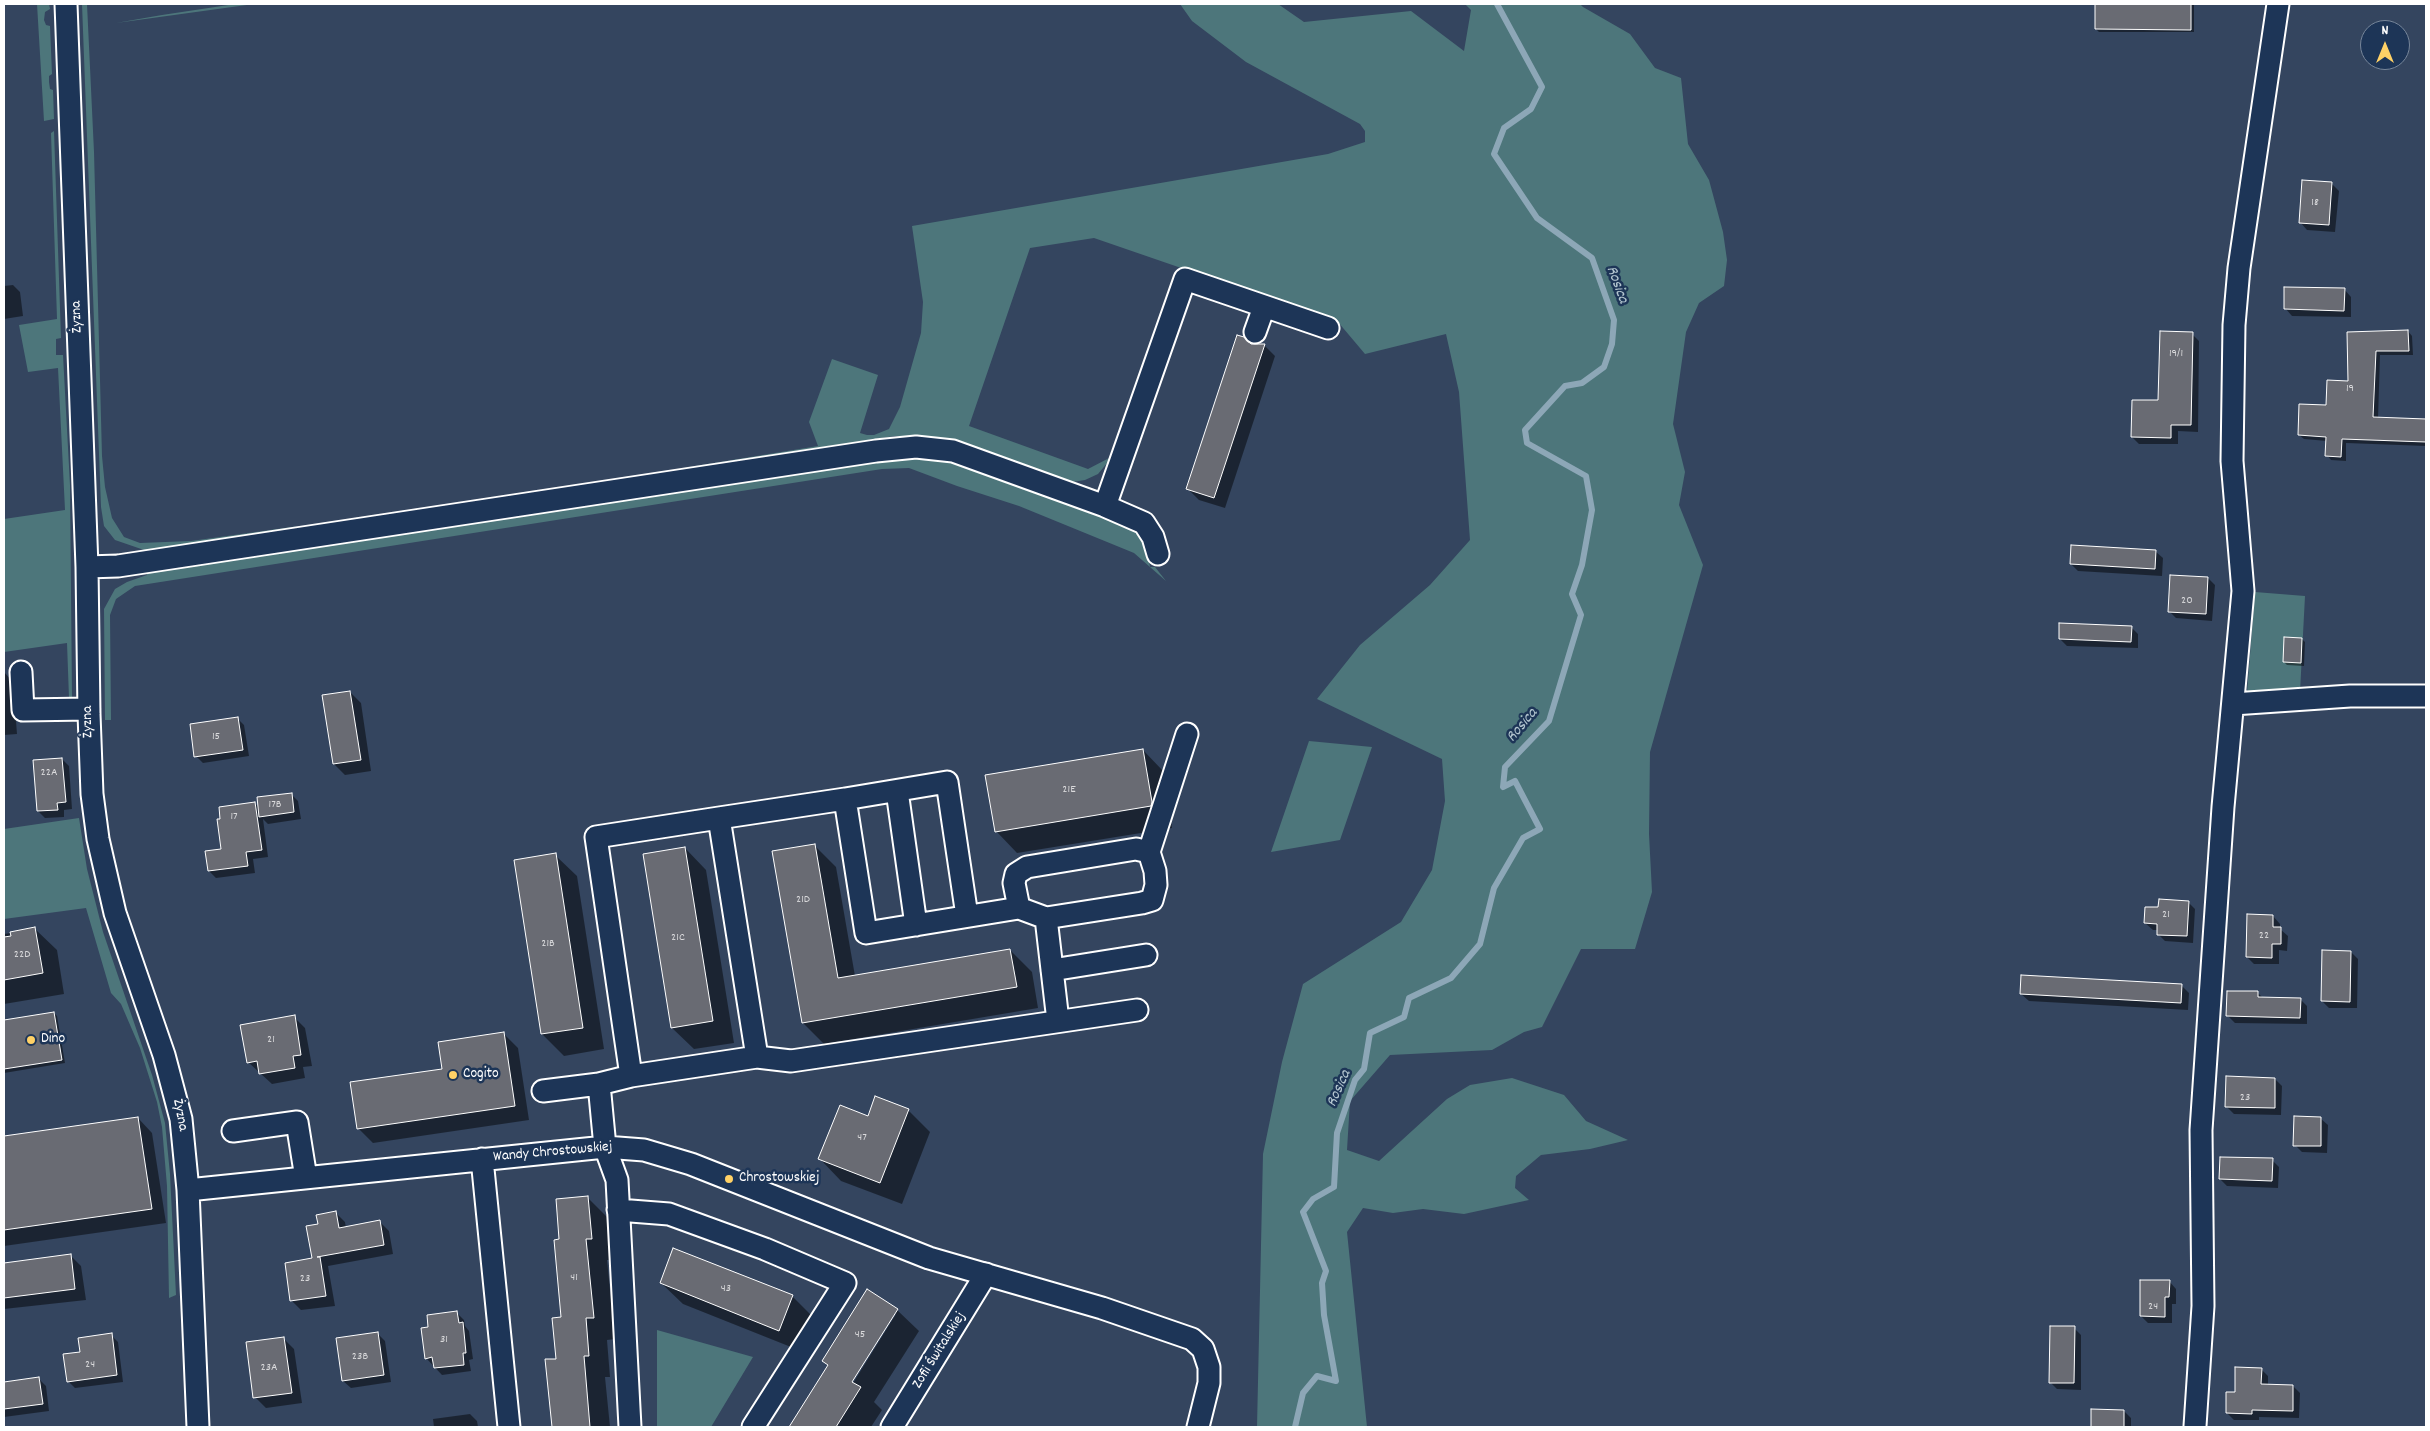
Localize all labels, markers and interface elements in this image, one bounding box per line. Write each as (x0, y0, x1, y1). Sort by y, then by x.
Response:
north arrow (2360, 20, 2410, 70)
text: N (2382, 21, 2388, 41)
house number: 18 (2311, 196, 2319, 210)
water label: Rosica (1600, 264, 1632, 306)
street label: Żyzna (68, 300, 88, 334)
house number: 19/1 (2169, 347, 2183, 361)
house number: 19 (2346, 382, 2354, 396)
house number: 20 (2181, 594, 2193, 608)
water label: Rosica (1503, 705, 1543, 747)
street label: Żyzna (80, 706, 98, 738)
house number: 15 (212, 730, 220, 744)
house number: 22A (40, 766, 58, 780)
house number: 21E (1062, 783, 1076, 797)
house number: 17B (269, 798, 281, 812)
house number: 17 (230, 810, 238, 824)
house number: 21D (796, 893, 810, 907)
house number: 21 (2162, 908, 2170, 922)
house number: 22 (2259, 929, 2269, 943)
house number: 21C (671, 931, 685, 945)
house number: 21B (541, 937, 555, 951)
house number: 22D (14, 948, 30, 962)
place label: Dino (41, 1031, 65, 1049)
house number: 21 (267, 1033, 275, 1047)
marker: Dino (25, 1034, 37, 1046)
place label: Cogito (463, 1066, 499, 1084)
water label: Rosica (1323, 1068, 1357, 1110)
marker: Cogito (447, 1069, 459, 1081)
house number: 23 (2240, 1091, 2250, 1105)
street label: Żyzna (167, 1097, 191, 1133)
house number: 47 (857, 1131, 867, 1145)
street label: Wandy Chrostowskiej (493, 1139, 613, 1167)
place label: Chrostowskiej (739, 1170, 819, 1188)
marker: Chrostowskiej (723, 1173, 735, 1185)
house number: 41 (570, 1271, 578, 1285)
house number: 23 (300, 1272, 310, 1286)
house number: 43 (721, 1282, 731, 1296)
house number: 24 (2148, 1300, 2158, 1314)
street label: Zofii Świtalskiej (909, 1309, 971, 1393)
house number: 45 (855, 1328, 865, 1342)
house number: 31 (440, 1333, 448, 1347)
house number: 23B (352, 1350, 368, 1364)
house number: 24 (85, 1358, 95, 1372)
house number: 23A (260, 1361, 278, 1375)

